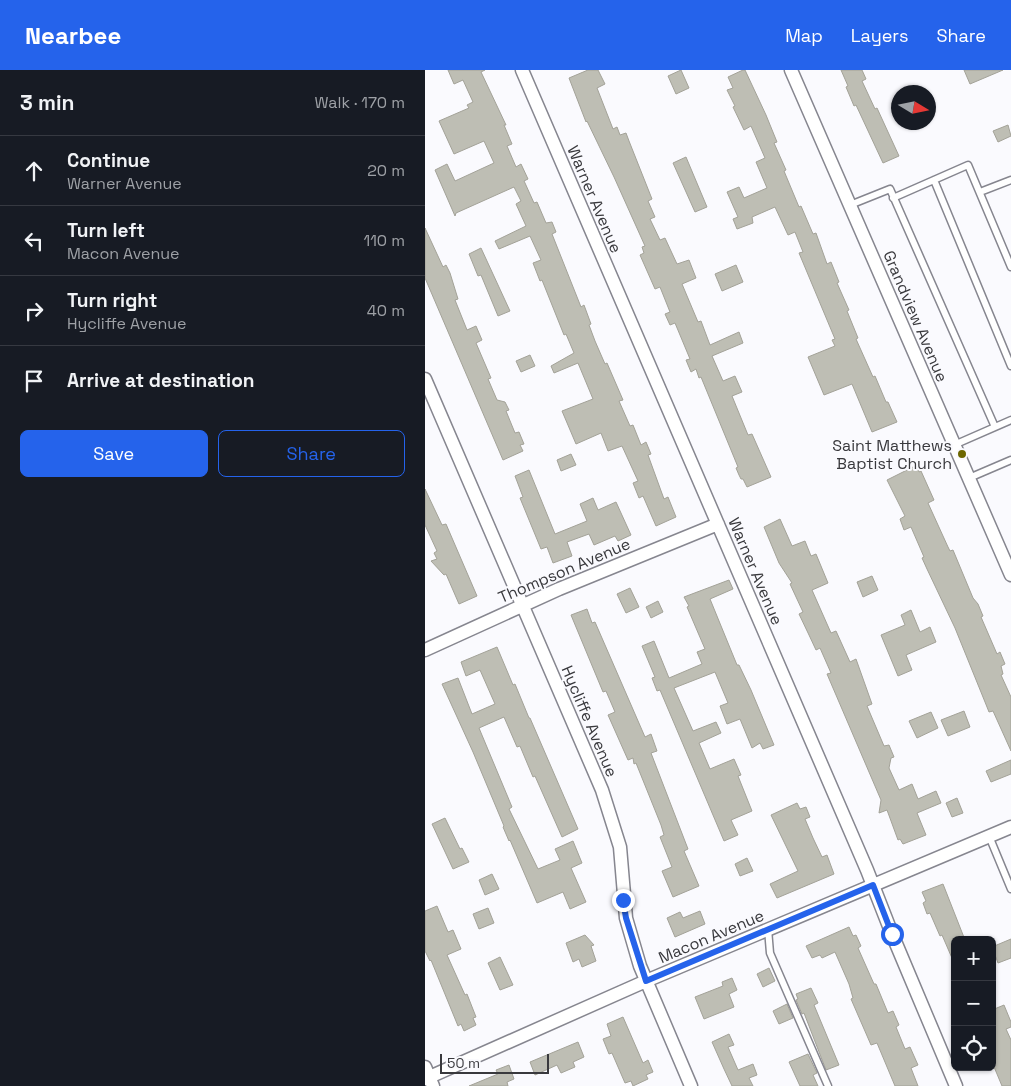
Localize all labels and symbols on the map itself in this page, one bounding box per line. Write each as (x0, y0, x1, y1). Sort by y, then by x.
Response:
north arrow (891, 85, 936, 130)
street label: Warner Avenue (562, 142, 627, 256)
street label: Grandview Avenue (878, 247, 953, 385)
place label: Saint Matthews Baptist Church (832, 435, 952, 474)
marker: Saint Matthews Baptist Church (956, 448, 968, 460)
street label: Warner Avenue (723, 514, 788, 628)
street label: Thompson Avenue (495, 533, 634, 608)
street label: Hycliffe Avenue (557, 662, 623, 780)
route end (612, 889, 635, 912)
street label: Macon Avenue (655, 905, 767, 968)
route start (881, 923, 904, 946)
scale bar (440, 1051, 549, 1074)

